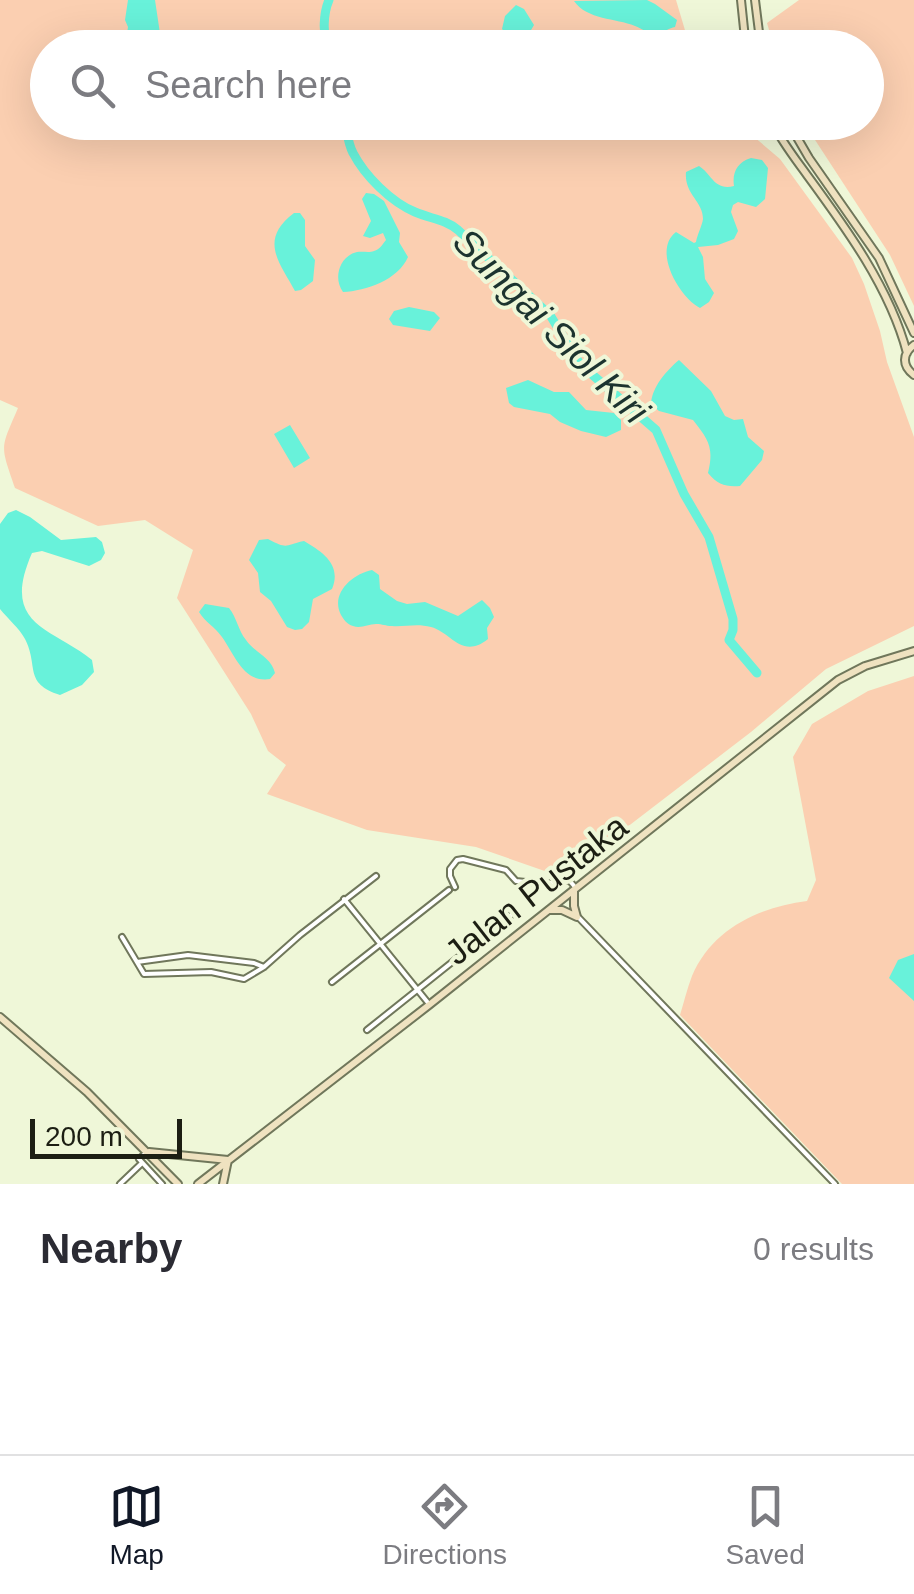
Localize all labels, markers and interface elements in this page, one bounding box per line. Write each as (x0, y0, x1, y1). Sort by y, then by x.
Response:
search box (30, 30, 884, 140)
icon: search (65, 58, 120, 113)
text: Search here (145, 64, 352, 106)
water label: Sungai Siol Kiri (445, 220, 658, 433)
street label: Jalan Pustaka (437, 806, 635, 972)
scale bar (30, 1114, 182, 1158)
text: 200 m (45, 1121, 123, 1152)
text: Nearby (40, 1225, 182, 1272)
text: 0 results (753, 1231, 874, 1267)
tab: Map (109, 1479, 164, 1571)
tab: Directions (383, 1479, 507, 1571)
tab: Saved (725, 1479, 805, 1571)

